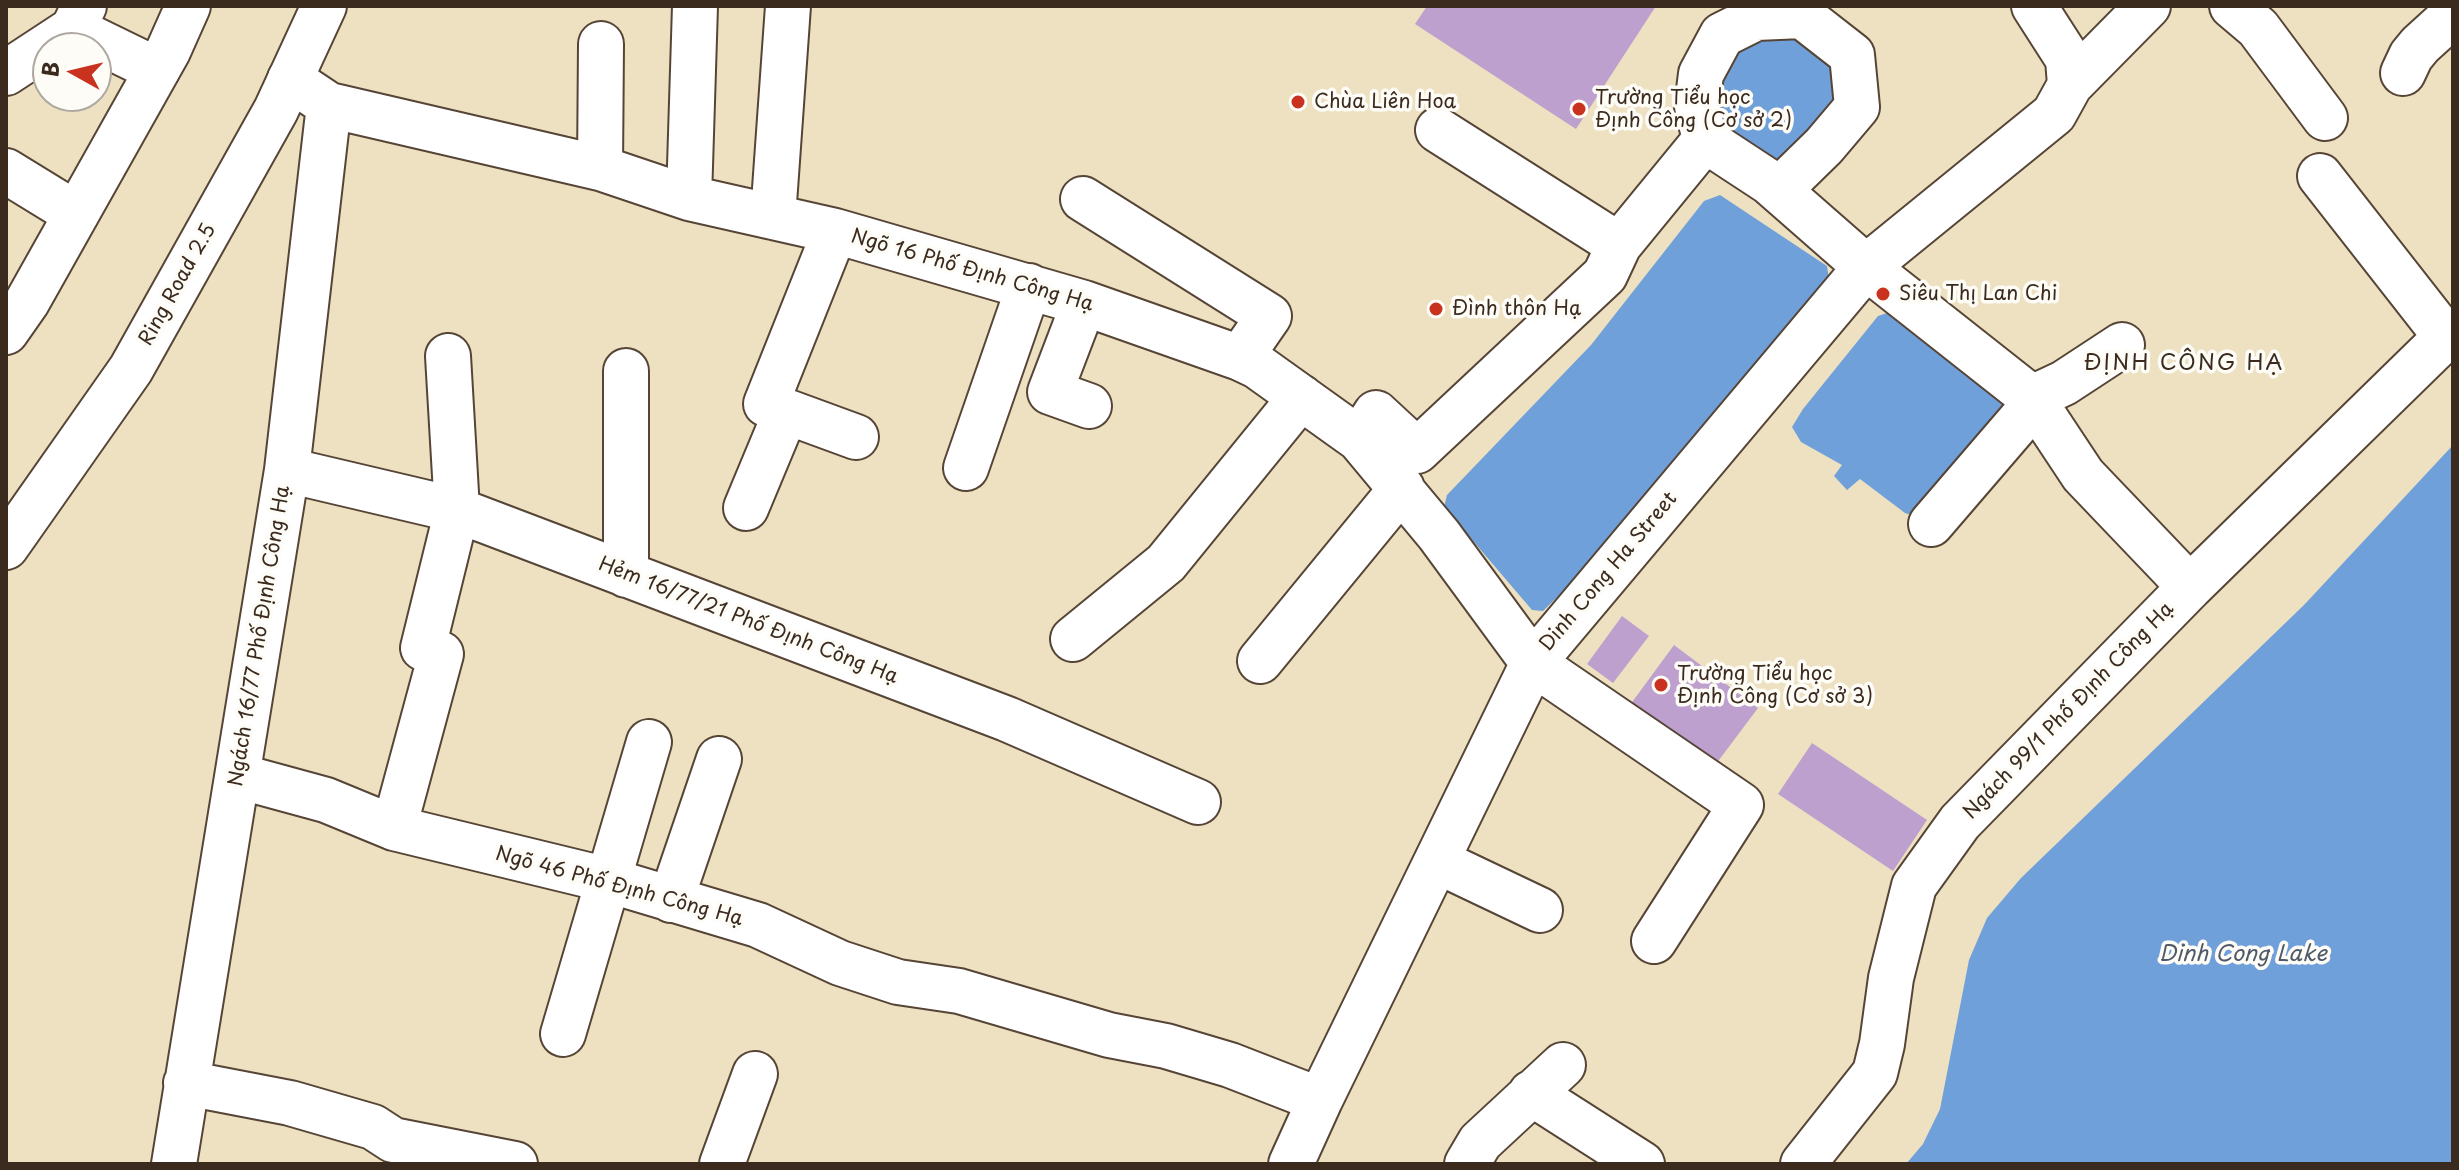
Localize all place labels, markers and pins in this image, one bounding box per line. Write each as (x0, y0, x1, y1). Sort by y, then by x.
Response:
place label: Trường Tiểu học Định Công (Cơ sở 2) (1595, 86, 1792, 133)
place label: Chùa Liên Hoa (1314, 90, 1456, 114)
marker: Chùa Liên Hoa (1289, 93, 1307, 111)
marker: Trường Tiểu học Định Công (Cơ sở 2) (1570, 100, 1588, 118)
place label: Siêu Thị Lan Chi (1899, 282, 2057, 306)
marker: Siêu Thị Lan Chi (1874, 285, 1892, 303)
place label: Đình thôn Hạ (1452, 297, 1581, 321)
marker: Đình thôn Hạ (1427, 300, 1445, 318)
place label: Trường Tiểu học Định Công (Cơ sở 3) (1677, 662, 1873, 709)
marker: Trường Tiểu học Định Công (Cơ sở 3) (1652, 676, 1670, 694)

